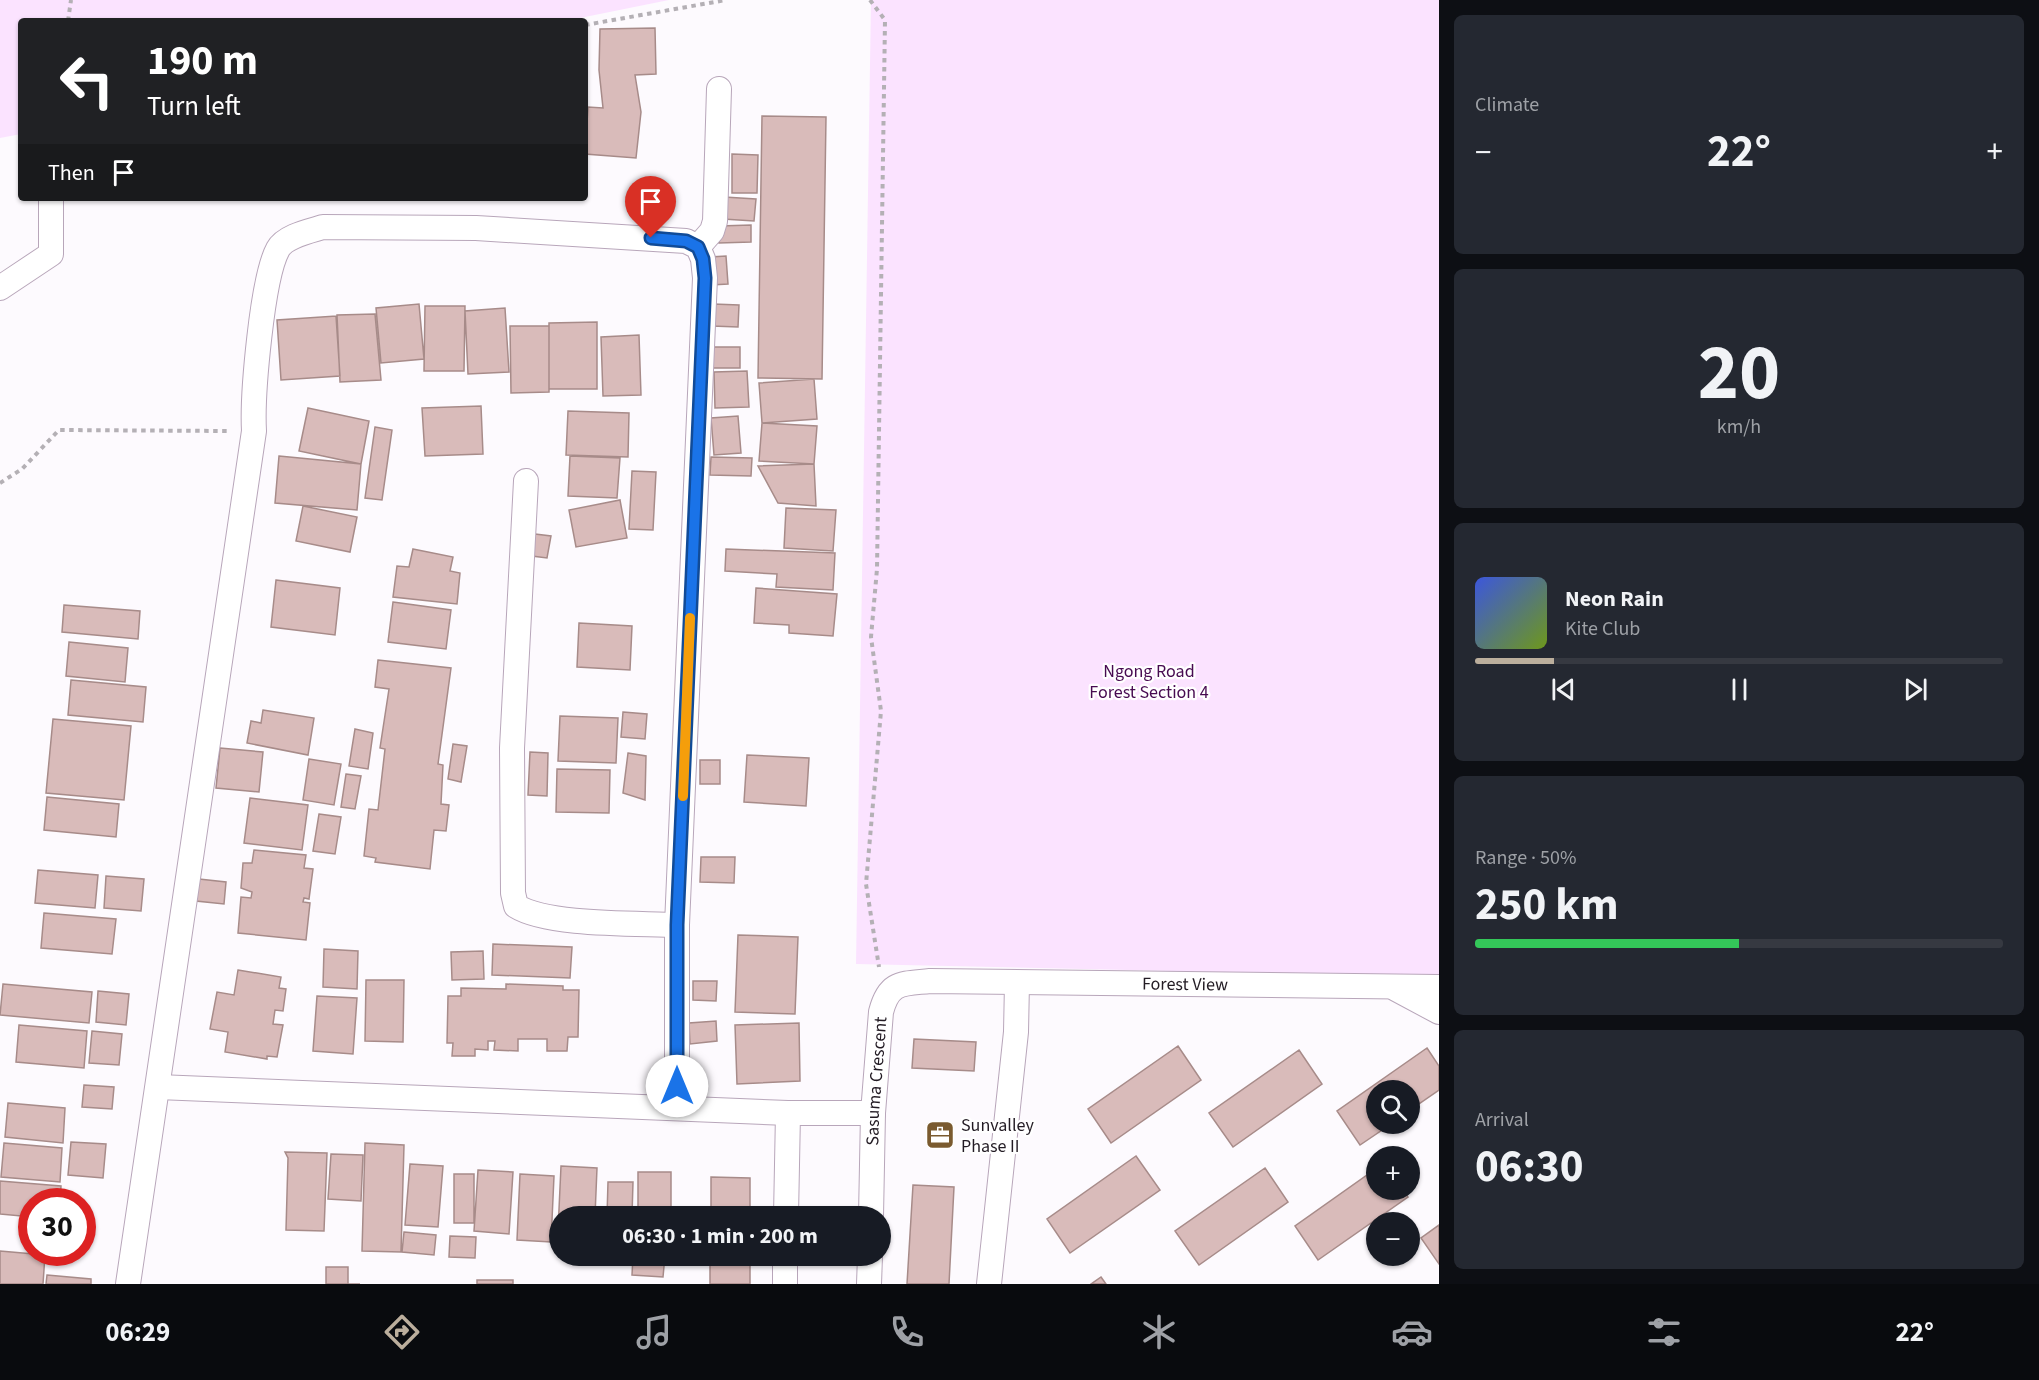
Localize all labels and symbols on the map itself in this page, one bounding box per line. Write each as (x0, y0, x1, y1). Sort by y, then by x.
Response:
pin (625, 176, 676, 238)
park label: Ngong Road Forest Section 4 (1089, 659, 1209, 705)
street label: Forest View (1142, 971, 1228, 998)
street label: Sasuma Crescent (860, 1016, 894, 1146)
position arrow (645, 1054, 709, 1118)
place label: Sunvalley Phase II (961, 1113, 1035, 1159)
office icon: Sunvalley Phase II (924, 1119, 956, 1151)
speed limit sign: 30 (18, 1188, 96, 1266)

